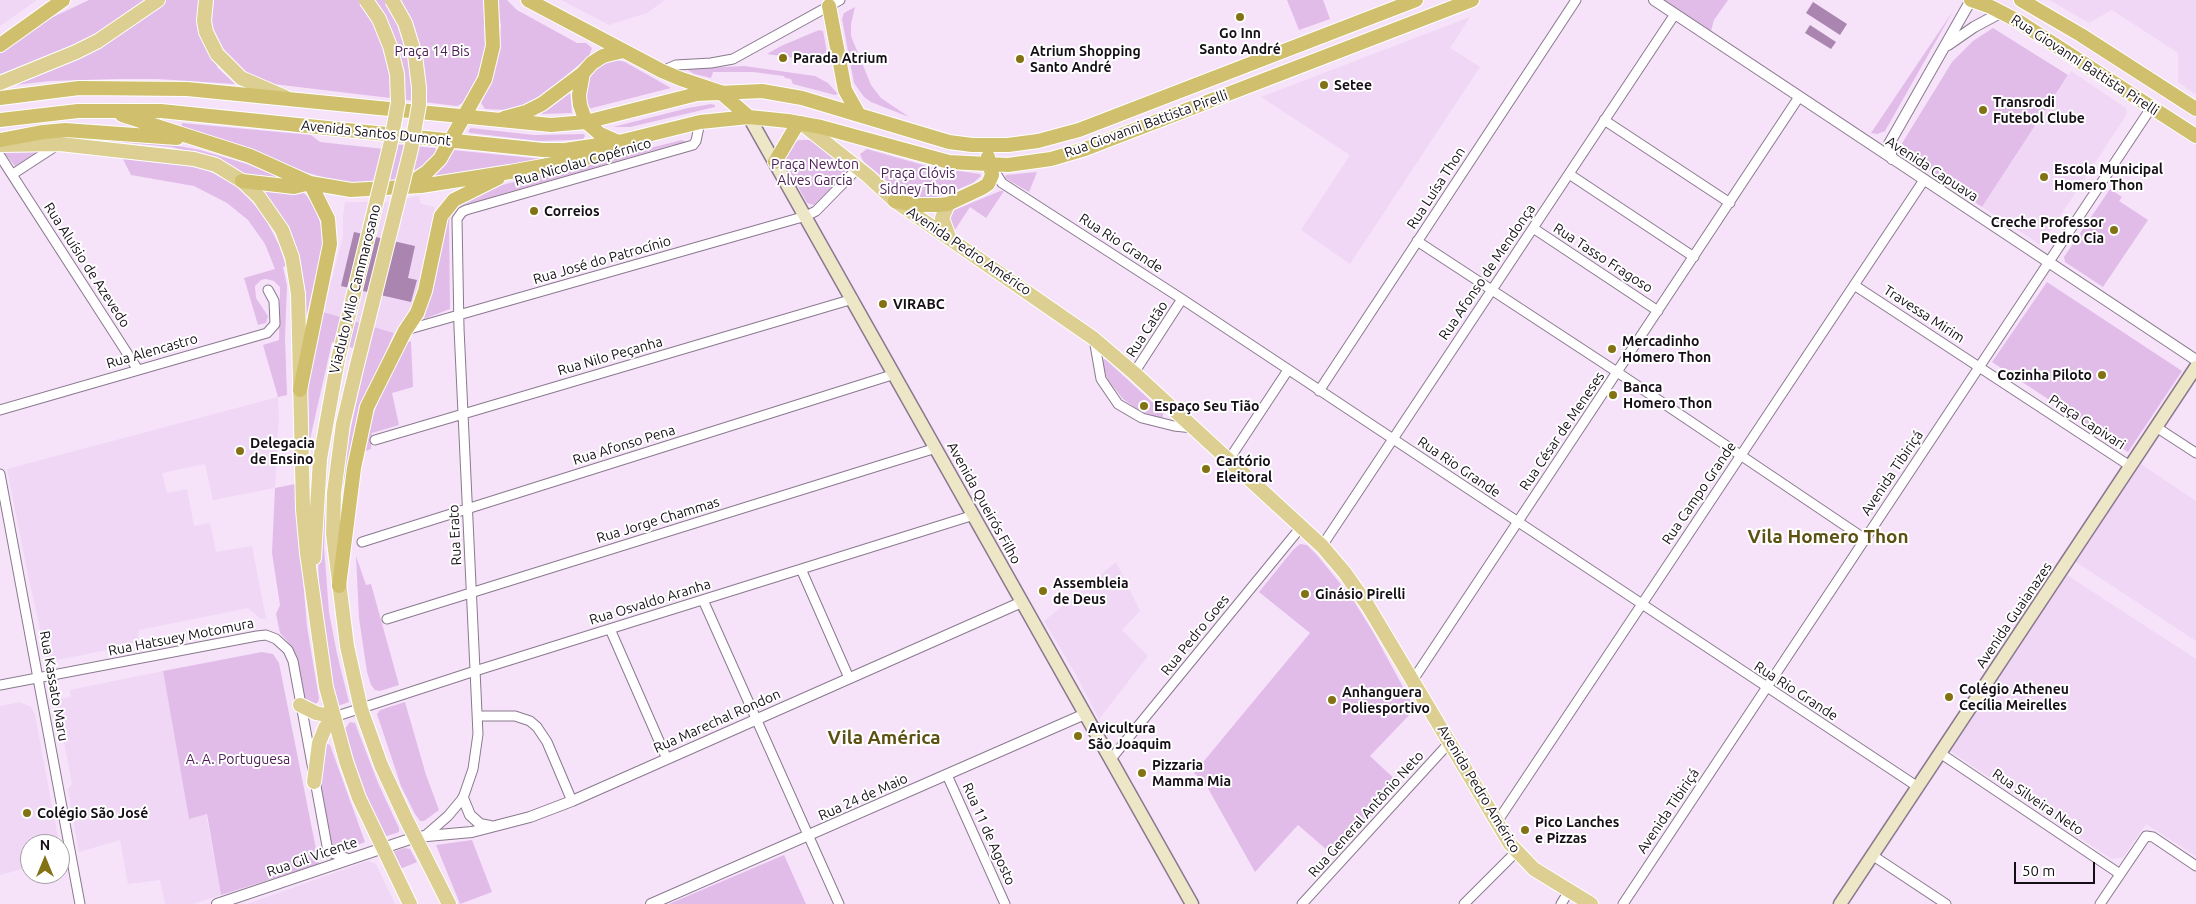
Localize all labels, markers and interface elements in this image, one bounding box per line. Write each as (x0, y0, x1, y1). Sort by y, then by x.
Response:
marker: Go Inn Santo André (1234, 11, 1246, 23)
street label: Rua Giovanni Battista Pirelli (2008, 11, 2162, 119)
place label: Go Inn Santo André (1199, 25, 1281, 58)
park label: Praça 14 Bis (394, 43, 470, 59)
place label: Atrium Shopping Santo André (1030, 43, 1141, 75)
place label: Parada Atrium (793, 50, 888, 66)
marker: Parada Atrium (777, 52, 789, 64)
marker: Atrium Shopping Santo André (1014, 53, 1026, 65)
place label: Setee (1334, 77, 1372, 93)
marker: Setee (1318, 79, 1330, 91)
street label: Rua Giovanni Battista Pirelli (1062, 87, 1230, 161)
place label: Transrodi Futebol Clube (1993, 94, 2085, 126)
marker: Transrodi Futebol Clube (1977, 104, 1989, 116)
street label: Avenida Santos Dumont (300, 117, 452, 149)
street label: Avenida Capuava (1883, 133, 1981, 205)
street label: Rua Nicolau Copérnico (513, 134, 653, 190)
street label: Rua Luísa Thon (1403, 144, 1469, 232)
park label: Praça Newton Alves Garcia (771, 156, 859, 188)
place label: Escola Municipal Homero Thon (2054, 161, 2163, 193)
park label: Praça Clóvis Sidney Thon (880, 165, 956, 198)
marker: Escola Municipal Homero Thon (2038, 171, 2050, 183)
street label: Rua Aluísio de Azevedo (40, 199, 134, 331)
street label: Rua Afonso de Mendonça (1435, 201, 1539, 343)
street label: Viaduto Milo Cammarosano (326, 203, 384, 375)
place label: Correios (544, 203, 600, 219)
street label: Avenida Pedro Américo (904, 203, 1034, 299)
marker: Correios (528, 205, 540, 217)
street label: Rua Rio Grande (1076, 210, 1166, 276)
place label: Creche Professor Pedro Cia (1991, 214, 2104, 246)
street label: Rua Tasso Fragoso (1550, 220, 1656, 296)
marker: Creche Professor Pedro Cia (2108, 224, 2120, 236)
street label: Rua José do Patrocínio (531, 232, 673, 288)
street label: Travessa Mirim (1880, 282, 1968, 346)
place label: VIRABC (893, 296, 945, 312)
marker: VIRABC (877, 298, 889, 310)
street label: Rua Catão (1123, 298, 1171, 360)
street label: Rua Alencastro (104, 330, 200, 372)
street label: Rua Nilo Peçanha (556, 333, 664, 379)
place label: Mercadinho Homero Thon (1622, 333, 1711, 366)
marker: Mercadinho Homero Thon (1606, 343, 1618, 355)
place label: Cozinha Piloto (1997, 367, 2092, 383)
street label: Rua César de Meneses (1516, 368, 1608, 494)
marker: Cozinha Piloto (2096, 369, 2108, 381)
place label: Banca Homero Thon (1623, 379, 1712, 412)
marker: Banca Homero Thon (1607, 389, 1619, 401)
street label: Praça Capivari (2046, 391, 2128, 453)
place label: Espaço Seu Tião (1154, 398, 1260, 414)
marker: Espaço Seu Tião (1138, 400, 1150, 412)
street label: Rua Afonso Pena (571, 421, 677, 469)
street label: Avenida Tibiriçá (1857, 427, 1927, 519)
street label: Rua Rio Grande (1414, 433, 1504, 501)
place label: Delegacia de Ensino (250, 435, 315, 468)
street label: Rua Campo Grande (1658, 438, 1740, 548)
street label: Avenida Queirós Filho (943, 439, 1025, 567)
marker: Delegacia de Ensino (234, 445, 246, 457)
place label: Cartório Eleitoral (1216, 453, 1272, 486)
marker: Cartório Eleitoral (1200, 463, 1212, 475)
street label: Rua Jorge Chammas (594, 493, 722, 547)
street label: Rua Erato (445, 504, 465, 566)
district label: Vila Homero Thon (1747, 526, 1909, 548)
street label: Avenida Guaianazes (1972, 559, 2056, 671)
place label: Assembleia de Deus (1053, 575, 1129, 608)
street label: Rua Osvaldo Aranha (587, 576, 713, 628)
marker: Assembleia de Deus (1037, 585, 1049, 597)
place label: Ginásio Pirelli (1315, 586, 1405, 602)
marker: Ginásio Pirelli (1299, 588, 1311, 600)
street label: Rua Pedro Goes (1157, 591, 1233, 679)
street label: Rua Hatsuey Motomura (107, 615, 255, 659)
street label: Rua Kassato Maru (36, 630, 72, 742)
street label: Rua Rio Grande (1751, 658, 1841, 724)
place label: Colégio Atheneu Cecília Meirelles (1959, 681, 2069, 714)
place label: Anhanguera Poliesportivo (1342, 684, 1430, 716)
street label: Rua Marechal Rondon (651, 685, 783, 757)
marker: Colégio Atheneu Cecília Meirelles (1943, 691, 1955, 703)
marker: Anhanguera Poliesportivo (1326, 694, 1338, 706)
place label: Avicultura São Joaquim (1088, 720, 1171, 752)
street label: Avenida Pedro Américo (1434, 722, 1524, 856)
district label: Vila América (827, 727, 941, 749)
marker: Avicultura São Joaquim (1072, 730, 1084, 742)
street label: Rua General Antônio Neto (1305, 747, 1427, 881)
park label: A. A. Portuguesa (186, 751, 290, 767)
place label: Pizzaria Mamma Mia (1152, 757, 1231, 790)
street label: Avenida Tibiriçá (1633, 765, 1703, 857)
street label: Rua Silveira Neto (1989, 765, 2087, 839)
marker: Pizzaria Mamma Mia (1136, 767, 1148, 779)
street label: Rua 24 de Maio (816, 770, 910, 824)
street label: Rua 11 de Agosto (959, 780, 1019, 888)
place label: Colégio São José (37, 805, 148, 821)
marker: Colégio São José (21, 807, 33, 819)
place label: Pico Lanches e Pizzas (1535, 814, 1619, 846)
marker: Pico Lanches e Pizzas (1519, 824, 1531, 836)
north arrow (20, 834, 70, 884)
street label: Rua Gil Vicente (264, 834, 360, 880)
text: N (40, 837, 50, 853)
scale bar (2016, 852, 2097, 884)
text: 50 m (2022, 862, 2055, 879)

